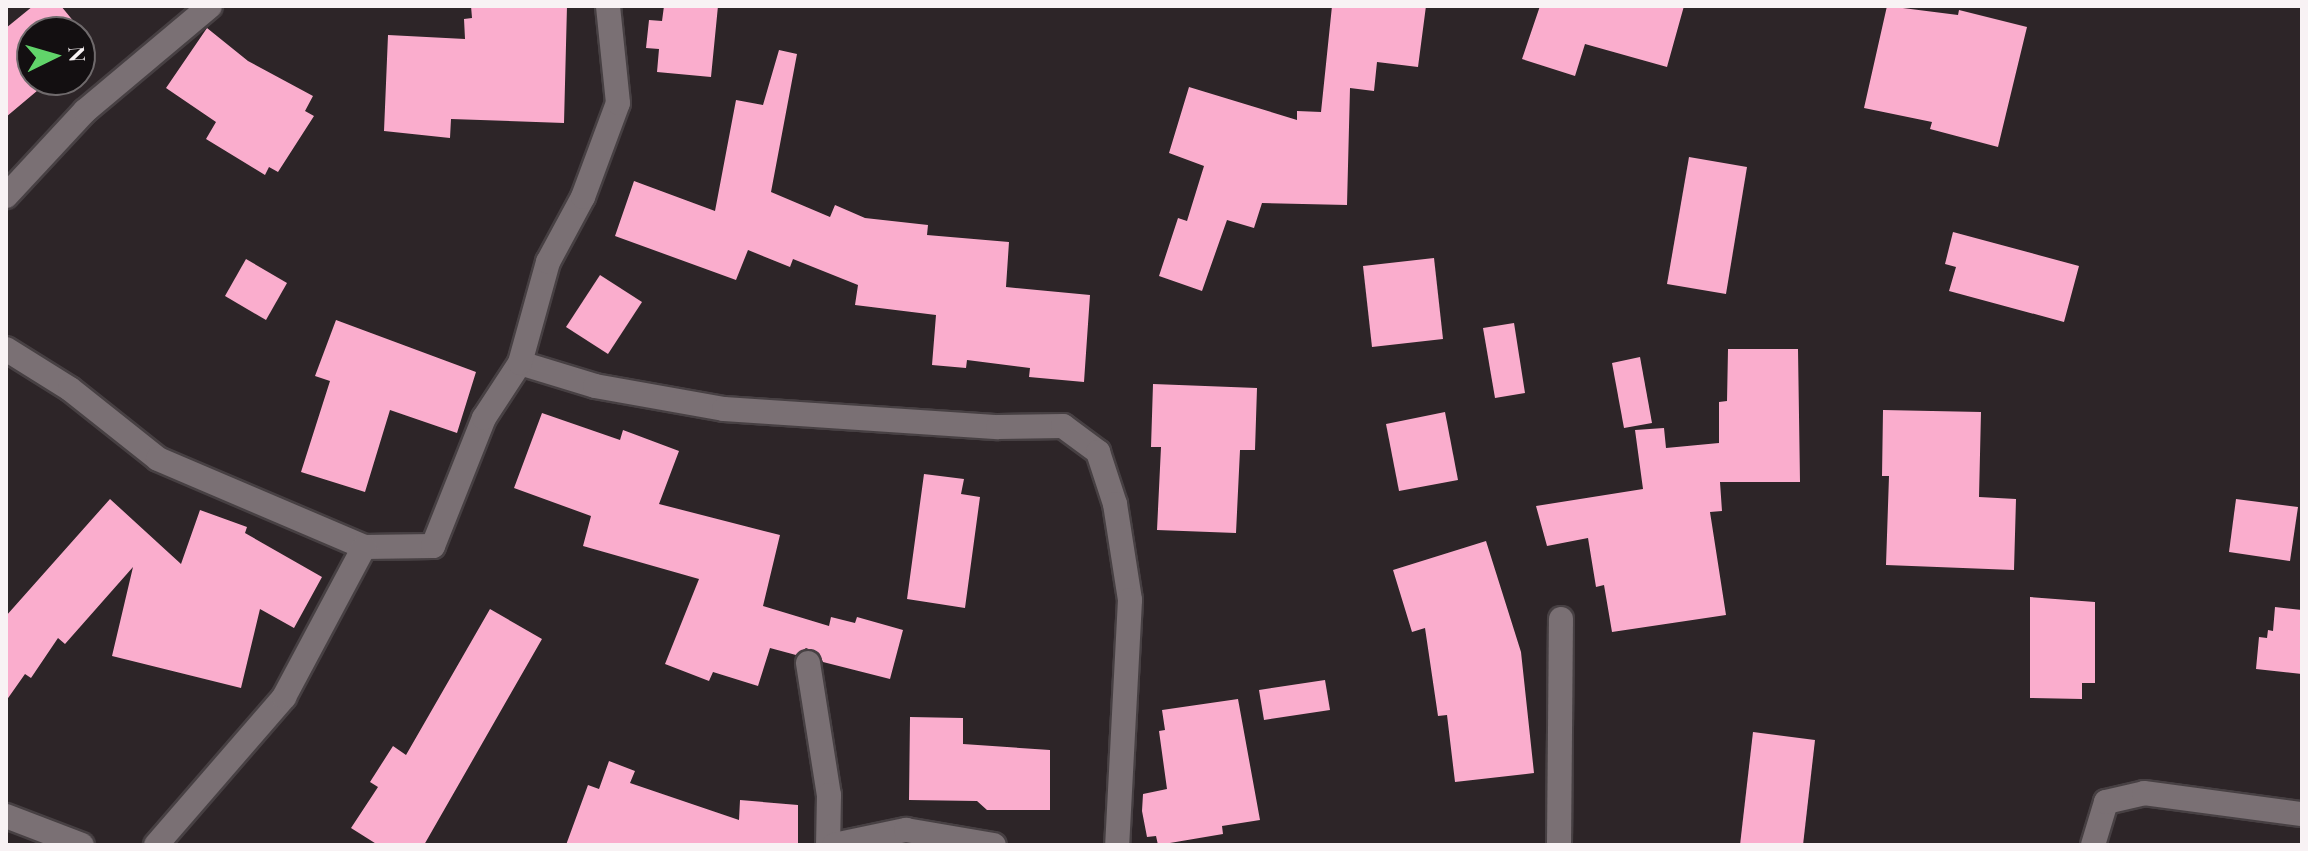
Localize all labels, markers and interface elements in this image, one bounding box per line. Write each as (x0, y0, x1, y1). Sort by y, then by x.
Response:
north arrow (16, 16, 96, 96)
text: N (62, 45, 94, 63)

